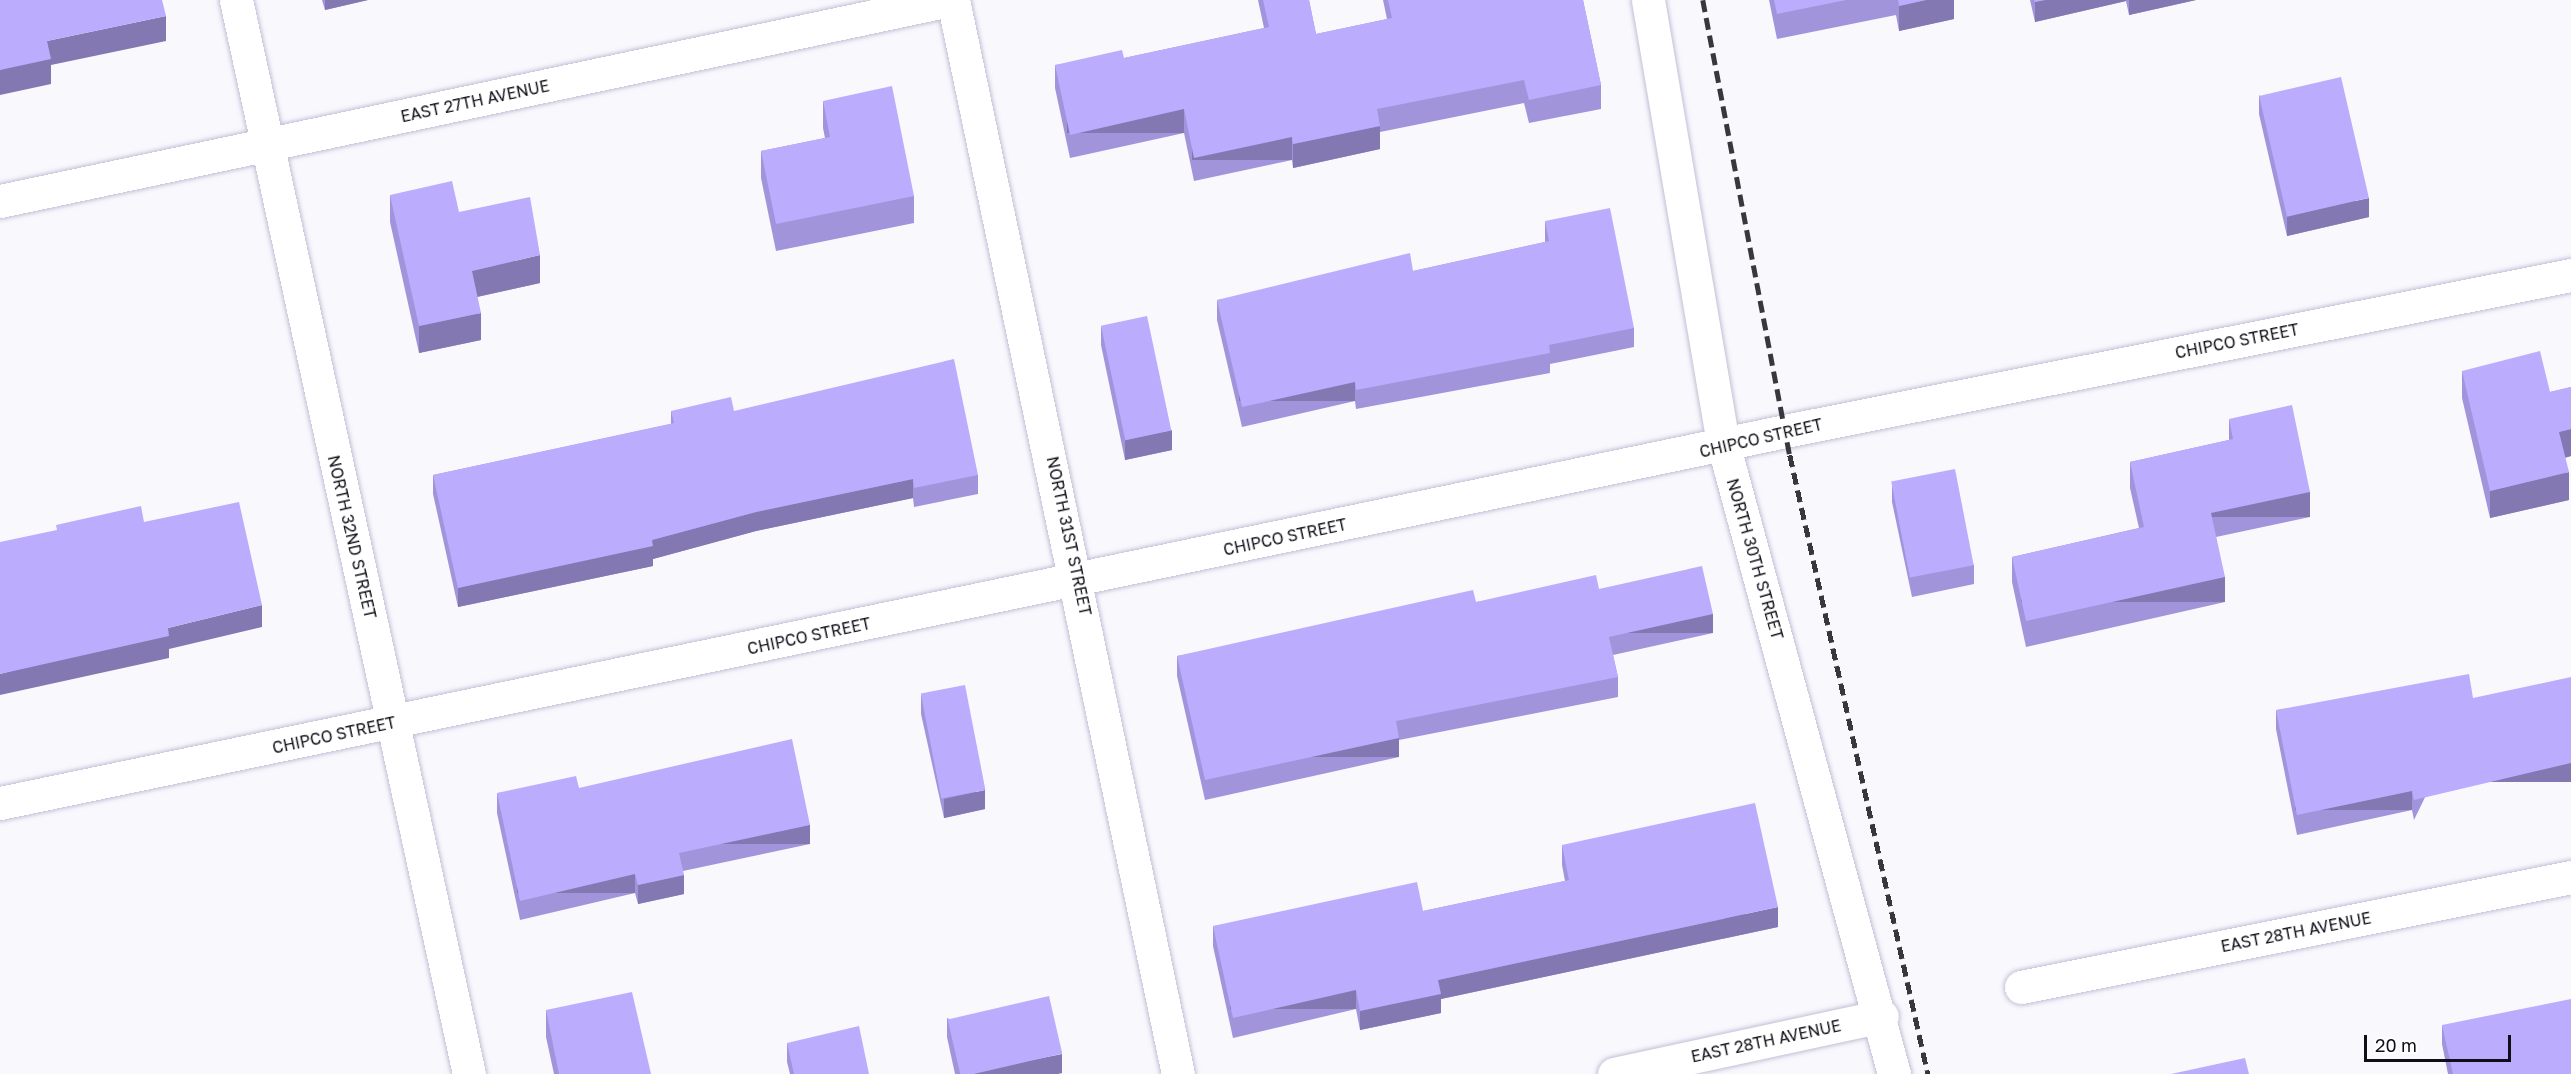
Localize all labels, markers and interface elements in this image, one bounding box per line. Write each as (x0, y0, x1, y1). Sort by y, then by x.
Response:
street label: EAST 27TH AVENUE (399, 76, 551, 126)
street label: CHIPCO STREET (2173, 320, 2301, 362)
street label: CHIPCO STREET (1698, 415, 1824, 461)
street label: NORTH 32ND STREET (324, 453, 380, 621)
street label: NORTH 31ST STREET (1043, 455, 1095, 617)
street label: NORTH 30TH STREET (1723, 476, 1787, 642)
street label: CHIPCO STREET (1222, 515, 1348, 559)
street label: CHIPCO STREET (746, 614, 872, 658)
street label: CHIPCO STREET (271, 713, 397, 757)
street label: EAST 28TH AVENUE (2219, 908, 2373, 956)
street label: EAST 28TH AVENUE (1689, 1016, 1843, 1066)
scale bar (2367, 1023, 2514, 1061)
text: 20 m (2375, 1034, 2417, 1056)

